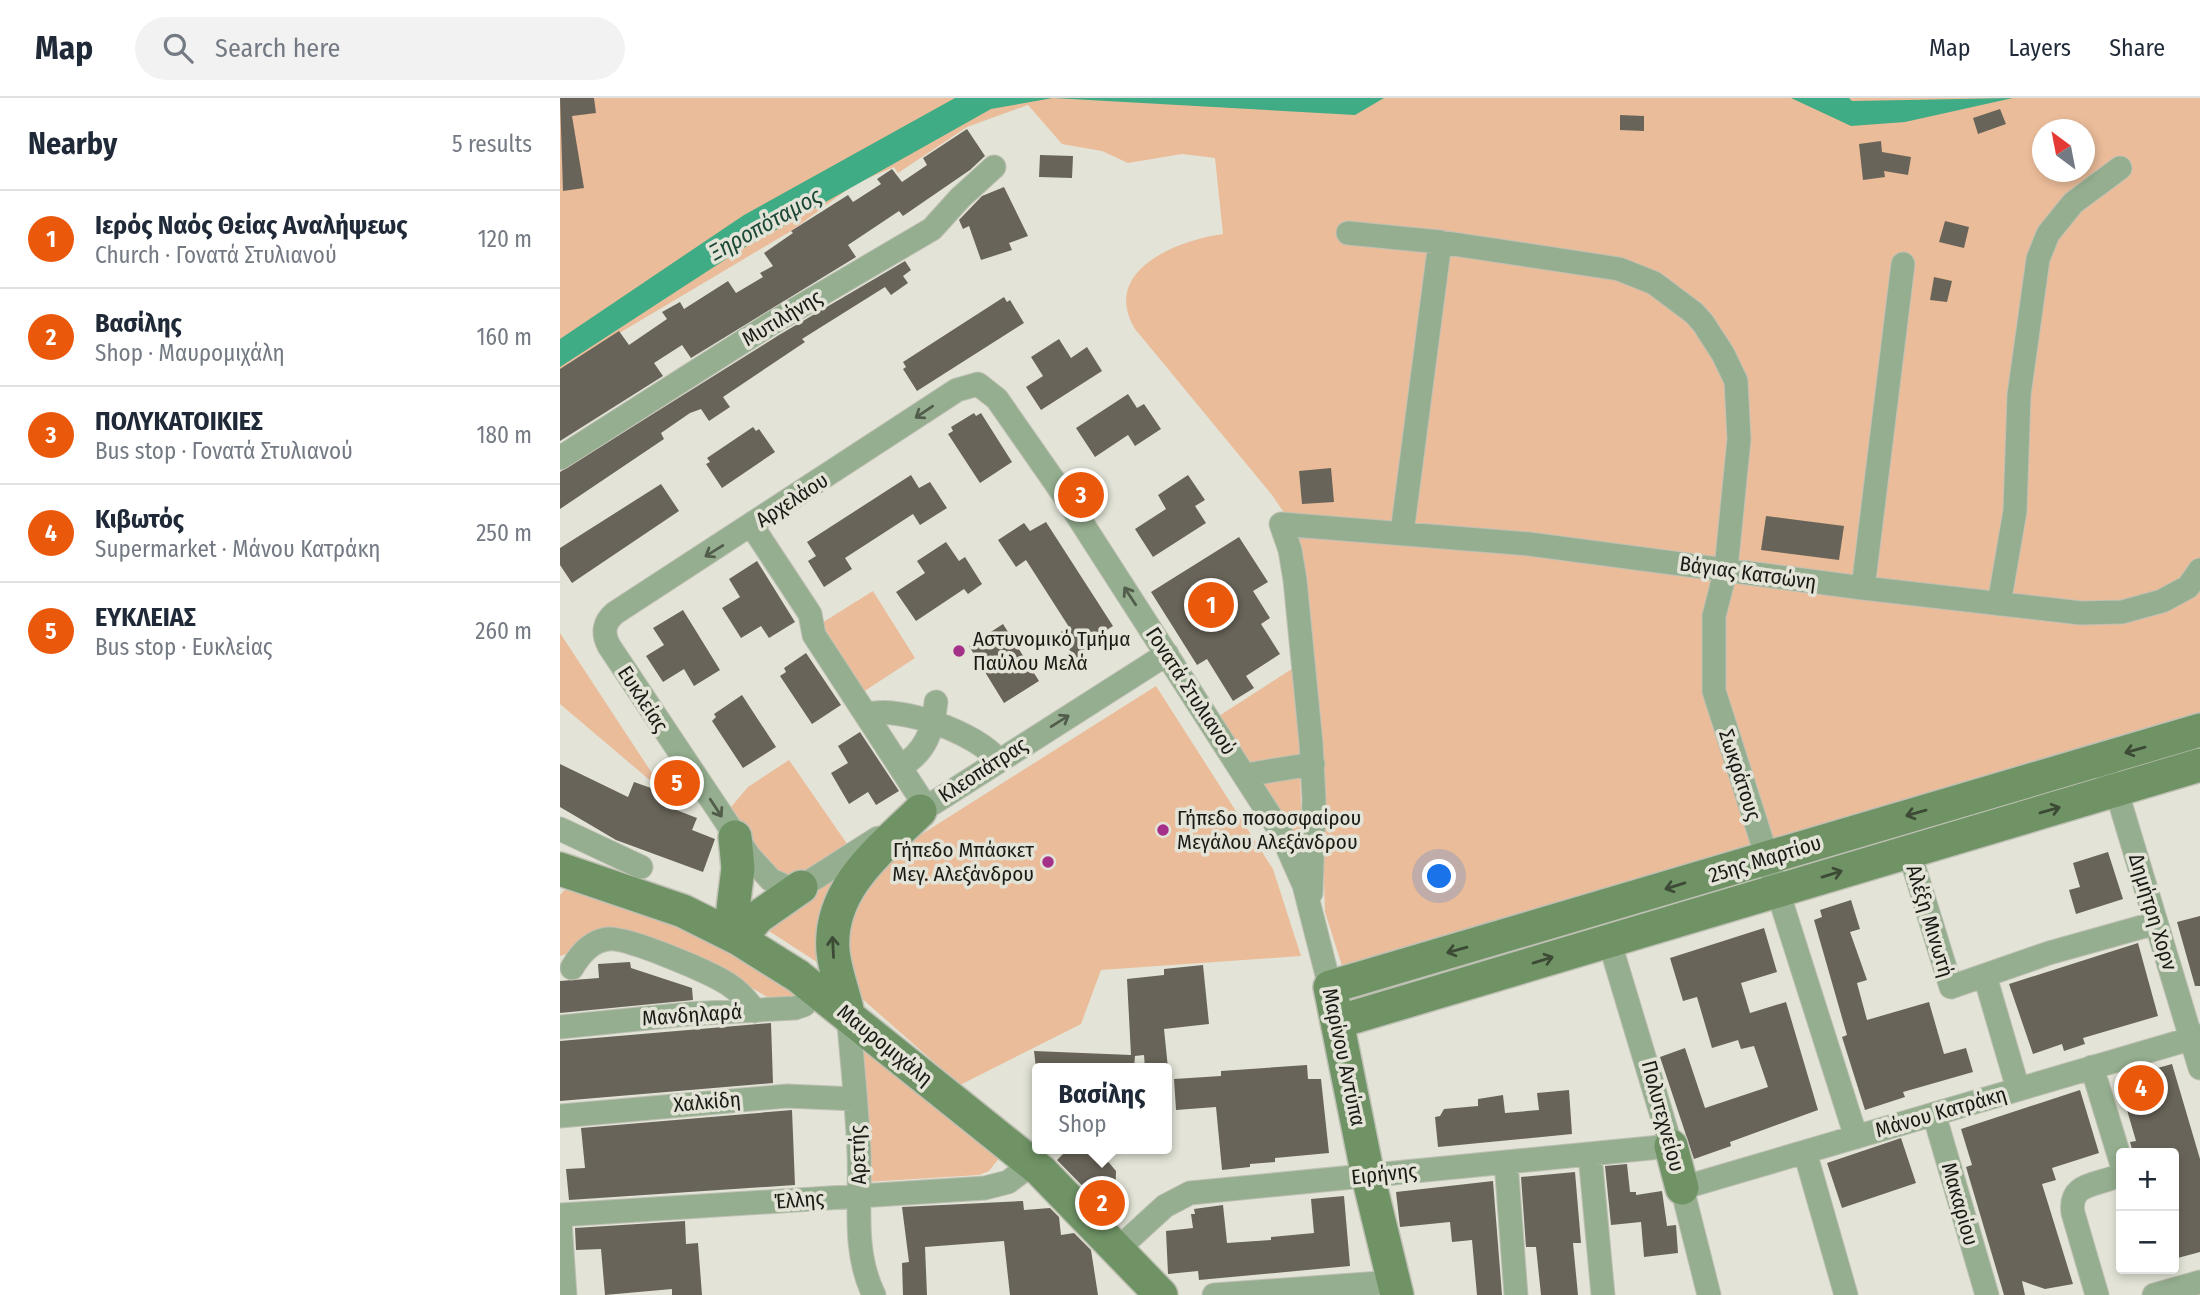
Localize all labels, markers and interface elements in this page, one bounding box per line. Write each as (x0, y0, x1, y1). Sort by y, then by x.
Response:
search box (135, 17, 625, 80)
text: Map (35, 28, 93, 68)
icon: search (159, 29, 197, 67)
text: Search here (215, 33, 340, 64)
text: Map (1929, 34, 1971, 62)
text: Layers (2009, 34, 2071, 62)
text: Share (2109, 34, 2165, 62)
north arrow (2032, 119, 2095, 182)
text: Nearby (28, 126, 117, 162)
text: 5 results (452, 130, 532, 158)
water label: Ξηροπόταμος (704, 181, 827, 266)
text: Ιερός Ναός Θείας Αναλήψεως (95, 210, 408, 241)
text: 1 (46, 225, 56, 253)
text: 120 m (478, 225, 532, 253)
text: Church · Γονατά Στυλιανού (95, 241, 337, 269)
street label: Μυτιλήνης (737, 284, 827, 352)
text: Βασίλης (95, 308, 182, 339)
text: 2 (46, 323, 56, 351)
text: 160 m (477, 323, 532, 351)
text: Shop · Μαυρομιχάλη (95, 339, 285, 367)
one-way arrow (915, 405, 934, 419)
text: ΠΟΛΥΚΑΤΟΙΚΙΕΣ (95, 406, 263, 437)
text: 3 (46, 421, 56, 449)
text: 180 m (476, 421, 532, 449)
text: Bus stop · Γονατά Στυλιανού (95, 437, 353, 465)
street label: Αρχελάου (751, 467, 833, 533)
pin: 3 (1058, 469, 1104, 521)
text: Κιβωτός (95, 504, 184, 535)
text: 4 (45, 519, 57, 547)
text: 250 m (476, 519, 532, 547)
text: Supermarket · Μάνου Κατράκη (95, 535, 380, 563)
one-way arrow (704, 544, 724, 558)
street label: Βάγιας Κατσώνη (1678, 551, 1818, 595)
pin: 1 (1188, 579, 1234, 631)
one-way arrow (1122, 587, 1137, 606)
text: ΕΥΚΛΕΙΑΣ (95, 602, 196, 633)
text: 5 (45, 617, 57, 645)
text: 260 m (475, 617, 532, 645)
street label: Γονατά Στυλιανού (1140, 622, 1242, 760)
place label: Αστυνομικό Τμήμα Παύλου Μελά (973, 626, 1131, 676)
text: Bus stop · Ευκλείας (95, 633, 273, 661)
marker: Αστυνομικό Τμήμα Παύλου Μελά (951, 643, 967, 659)
street label: Ευκλείας (612, 661, 674, 737)
one-way arrow (1049, 714, 1069, 728)
street label: Σωκράτους (1713, 726, 1767, 824)
street label: Κλεοπάτρας (934, 732, 1032, 808)
one-way arrow (2124, 744, 2146, 757)
pin: 5 (654, 757, 700, 809)
one-way arrow (709, 797, 723, 817)
one-way arrow (2039, 802, 2061, 815)
place label: Γήπεδο ποσοσφαίρου Μεγάλου Αλεξάνδρου (1177, 805, 1361, 855)
one-way arrow (1905, 808, 1927, 821)
marker: Γήπεδο ποσοσφαίρου Μεγάλου Αλεξάνδρου (1155, 822, 1171, 838)
street label: 25ης Μαρτίου (1706, 830, 1824, 888)
place label: Γήπεδο Μπάσκετ Μεγ. Αλεξάνδρου (892, 837, 1034, 887)
street label: Δημήτρη Χορν (2123, 850, 2183, 974)
marker: Γήπεδο Μπάσκετ Μεγ. Αλεξάνδρου (1040, 854, 1056, 870)
your location (1422, 859, 1456, 893)
street label: Αλέξη Μινωτή (1901, 862, 1959, 980)
one-way arrow (1820, 867, 1842, 880)
one-way arrow (1664, 880, 1686, 893)
one-way arrow (827, 936, 840, 959)
one-way arrow (1446, 944, 1468, 957)
one-way arrow (1532, 952, 1554, 965)
street label: Μαρίνου Αντύπα (1317, 986, 1371, 1128)
street label: Μανδηλαρά (641, 999, 743, 1031)
street label: Μαυρομιχάλη (832, 999, 938, 1091)
street label: Πολυτεχνείου (1636, 1058, 1690, 1174)
pin: 4 (2118, 1062, 2164, 1114)
popup (1032, 1063, 1172, 1154)
text: Βασίλης (1059, 1079, 1145, 1110)
street label: Μάνου Κατράκη (1872, 1081, 2010, 1143)
street label: Χαλκίδη (672, 1086, 742, 1118)
text: Shop (1059, 1110, 1106, 1138)
street label: Αρετής (844, 1125, 872, 1185)
map controls (2116, 1148, 2179, 1274)
button: + (2116, 1148, 2179, 1211)
street label: Ειρήνης (1350, 1158, 1418, 1190)
street label: Μακαρίου (1936, 1159, 1984, 1249)
pin: 2 (1079, 1177, 1125, 1229)
street label: Έλλης (773, 1185, 825, 1215)
button: − (2116, 1211, 2179, 1274)

